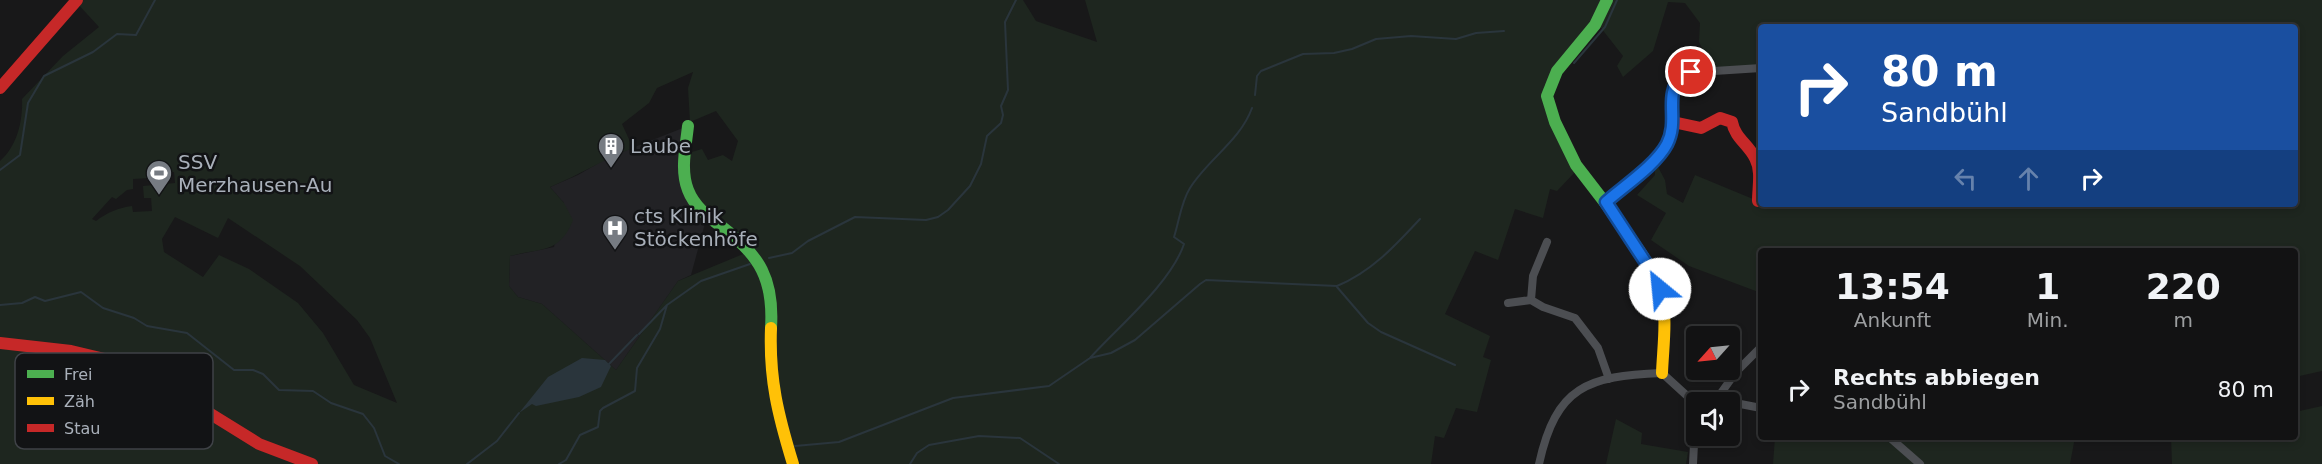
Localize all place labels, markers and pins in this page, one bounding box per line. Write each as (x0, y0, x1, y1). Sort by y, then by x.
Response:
pin (1665, 46, 1716, 97)
building icon: Laube (596, 131, 626, 169)
place label: Laube (630, 134, 691, 158)
place label: SSV Merzhausen-Au (178, 150, 332, 197)
sports icon: SSV Merzhausen-Au (144, 158, 174, 196)
place label: cts Klinik Stöckenhöfe (634, 204, 758, 251)
hospital icon: cts Klinik Stöckenhöfe (600, 213, 630, 251)

